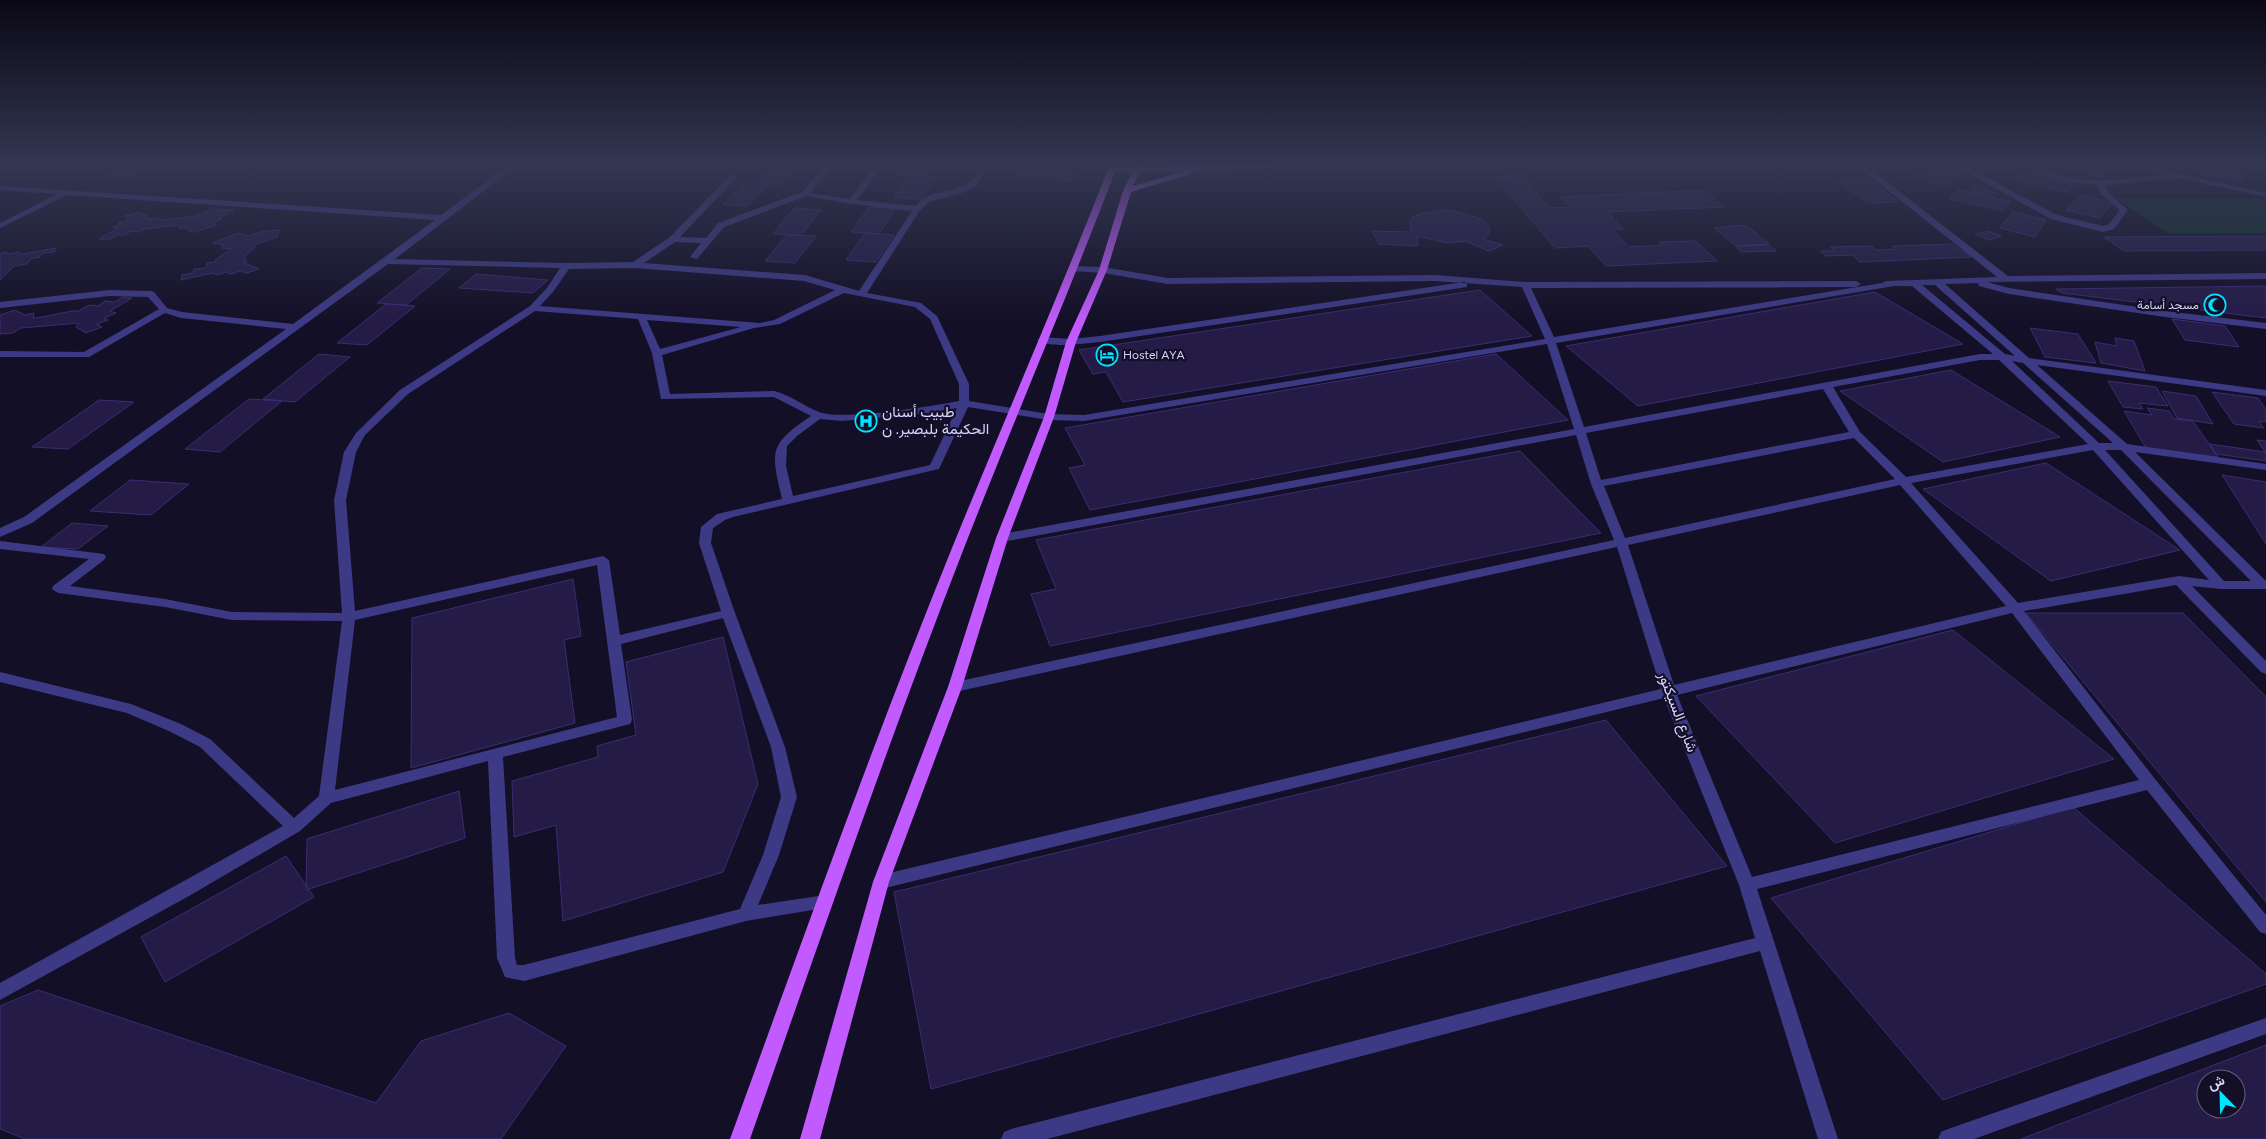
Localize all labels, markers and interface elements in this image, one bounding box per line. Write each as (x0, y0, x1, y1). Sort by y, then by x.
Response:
mosque icon: مسجد أسامة (2203, 293, 2227, 317)
place label: مسجد أسامة (2137, 298, 2199, 312)
hotel icon: Hostel AYA (1095, 343, 1119, 367)
place label: Hostel AYA (1123, 348, 1185, 362)
place label: طبيب أسنان الحكيمة بلبصير. ن (882, 403, 989, 438)
hospital icon: طبيب أسنان الحكيمة بلبصير. ن (854, 409, 878, 433)
street label: شارع السيكتور (1652, 668, 1702, 756)
north arrow (2196, 1069, 2246, 1119)
text: ش (2205, 1071, 2227, 1094)

